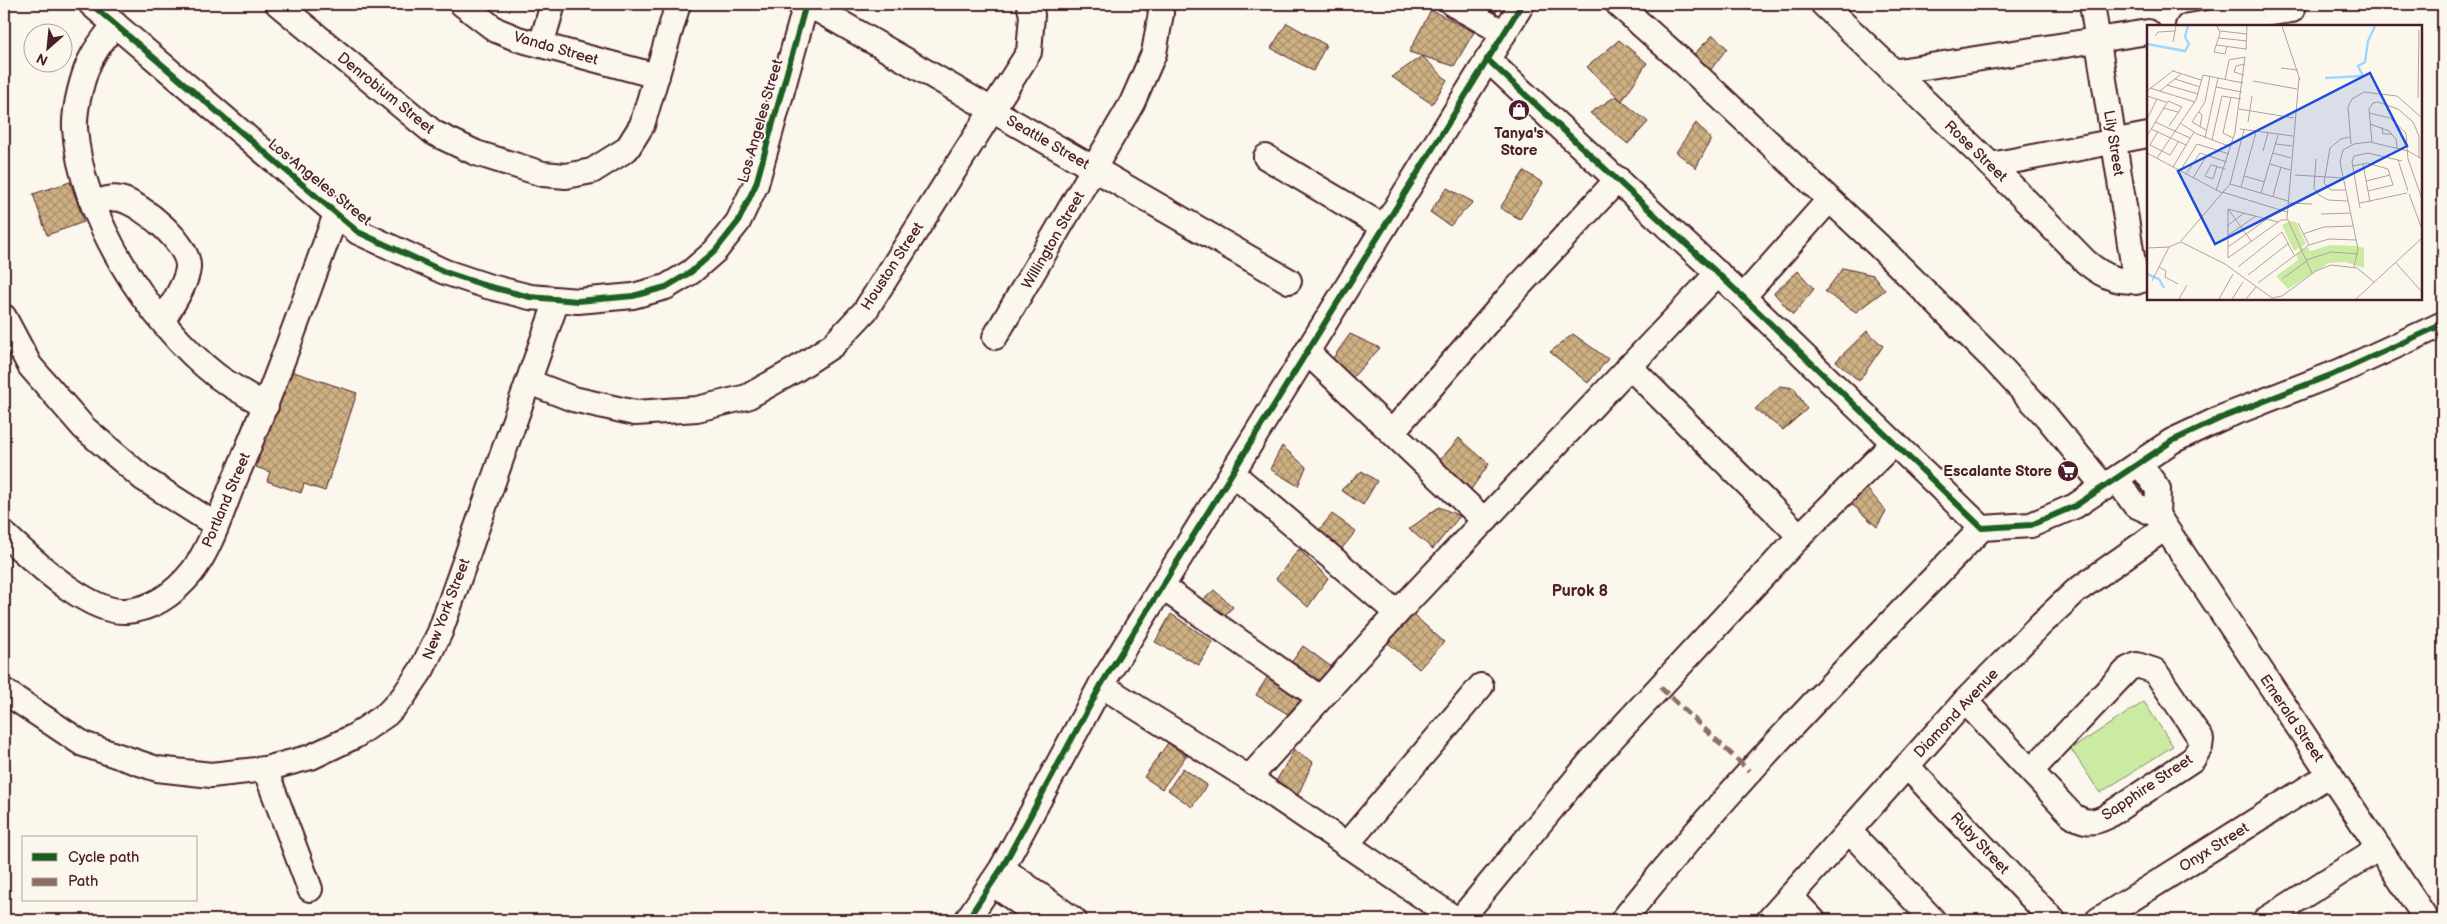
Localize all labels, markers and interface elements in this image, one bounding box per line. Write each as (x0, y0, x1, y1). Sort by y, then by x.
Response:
north arrow (22, 22, 72, 72)
inset map (2147, 25, 2422, 300)
street label: Vanda Street (511, 27, 601, 70)
street label: Denrobium Street (333, 48, 438, 139)
text: N (34, 49, 51, 69)
street label: Los Angeles Street (734, 57, 787, 185)
shop icon: Tanya's Store (1507, 98, 1531, 122)
street label: Lily Street (2099, 109, 2128, 178)
street label: Seattle Street (1003, 111, 1093, 174)
street label: Rose Street (1940, 117, 2011, 186)
place label: Tanya's Store (1494, 124, 1544, 160)
street label: Los Angeles Street (264, 135, 376, 230)
street label: Willington Street (1018, 188, 1089, 293)
street label: Houston Street (857, 218, 928, 314)
street label: Portland Street (198, 450, 255, 551)
supermarket icon: Escalante Store (2056, 459, 2080, 483)
place label: Escalante Store (1943, 462, 2052, 481)
street label: New York Street (418, 555, 475, 663)
district label: Purok 8 (1552, 582, 1608, 601)
street label: Diamond Avenue (1910, 665, 2003, 762)
street label: Emerald Street (2255, 671, 2328, 766)
street label: Sapphire Street (2098, 750, 2197, 825)
street label: Ruby Street (1946, 808, 2013, 879)
street label: Onyx Street (2176, 818, 2253, 876)
legend (22, 836, 198, 902)
text: Cycle path (68, 848, 139, 867)
text: Path (68, 872, 98, 891)

